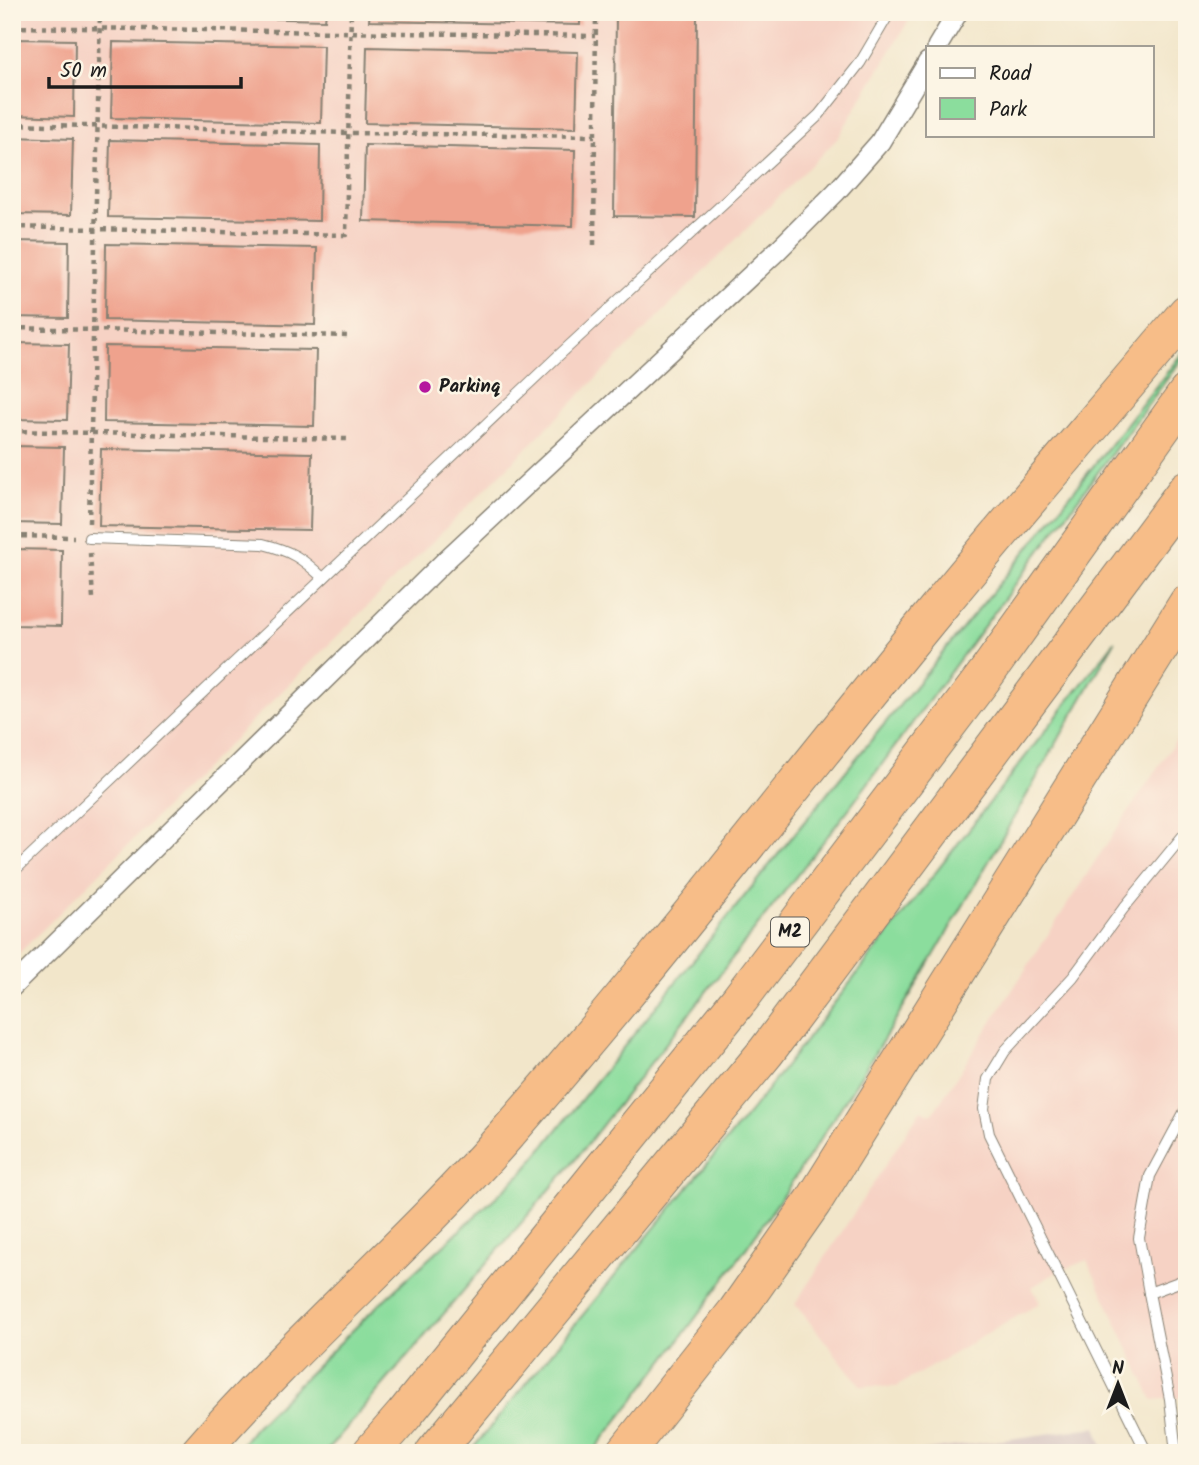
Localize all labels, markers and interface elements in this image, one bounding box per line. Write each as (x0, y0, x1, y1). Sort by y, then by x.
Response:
scale bar (49, 46, 242, 90)
legend (926, 46, 1154, 136)
text: 50 m (60, 55, 107, 88)
text: Road (989, 58, 1032, 91)
text: Park (989, 94, 1027, 127)
place label: Parkinq (439, 372, 501, 402)
marker: Parkinq (417, 379, 433, 395)
road number: M2 (771, 917, 809, 946)
north arrow (1084, 1350, 1154, 1420)
text: N (1112, 1354, 1124, 1384)

